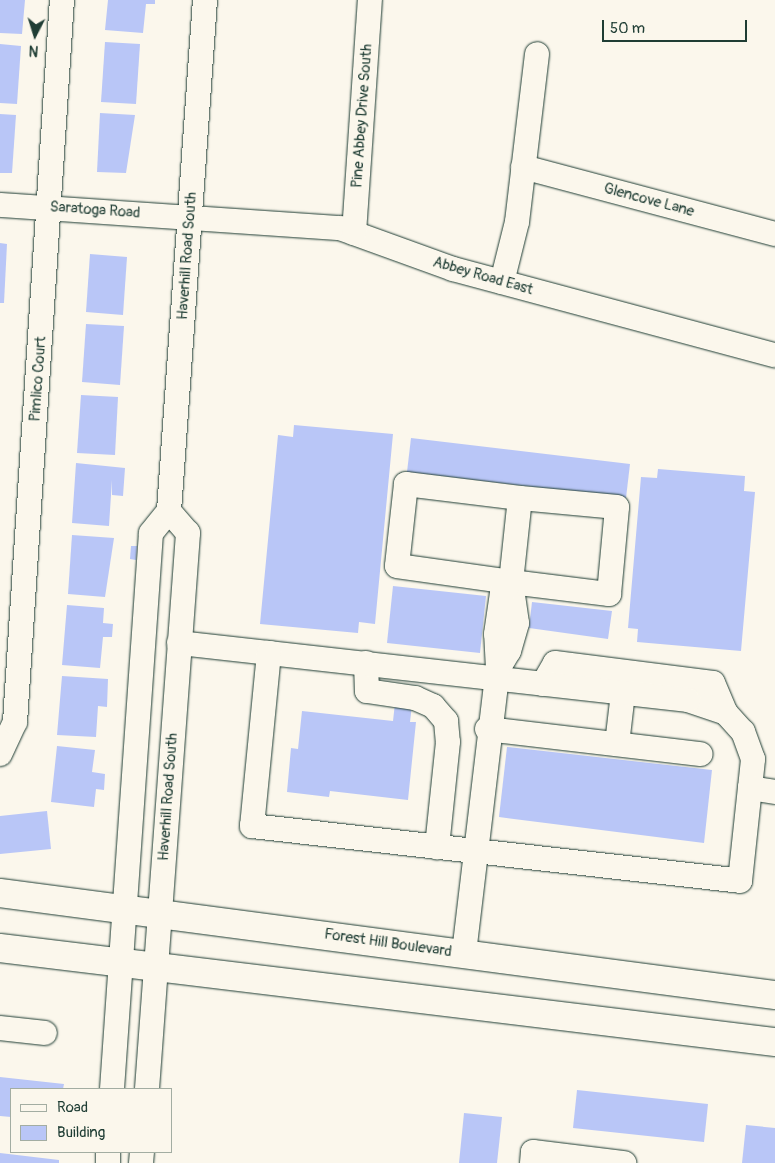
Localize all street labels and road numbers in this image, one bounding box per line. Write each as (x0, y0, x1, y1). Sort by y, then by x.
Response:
street label: Pine Abbey Drive South (348, 43, 376, 189)
street label: Glencove Lane (602, 179, 696, 221)
street label: Haverhill Road South (174, 192, 200, 320)
street label: Saratoga Road (49, 198, 141, 222)
street label: Abbey Road East (431, 253, 535, 299)
street label: Pimlico Court (26, 336, 50, 422)
street label: Haverhill Road South (155, 733, 181, 861)
street label: Forest Hill Boulevard (323, 925, 453, 961)

